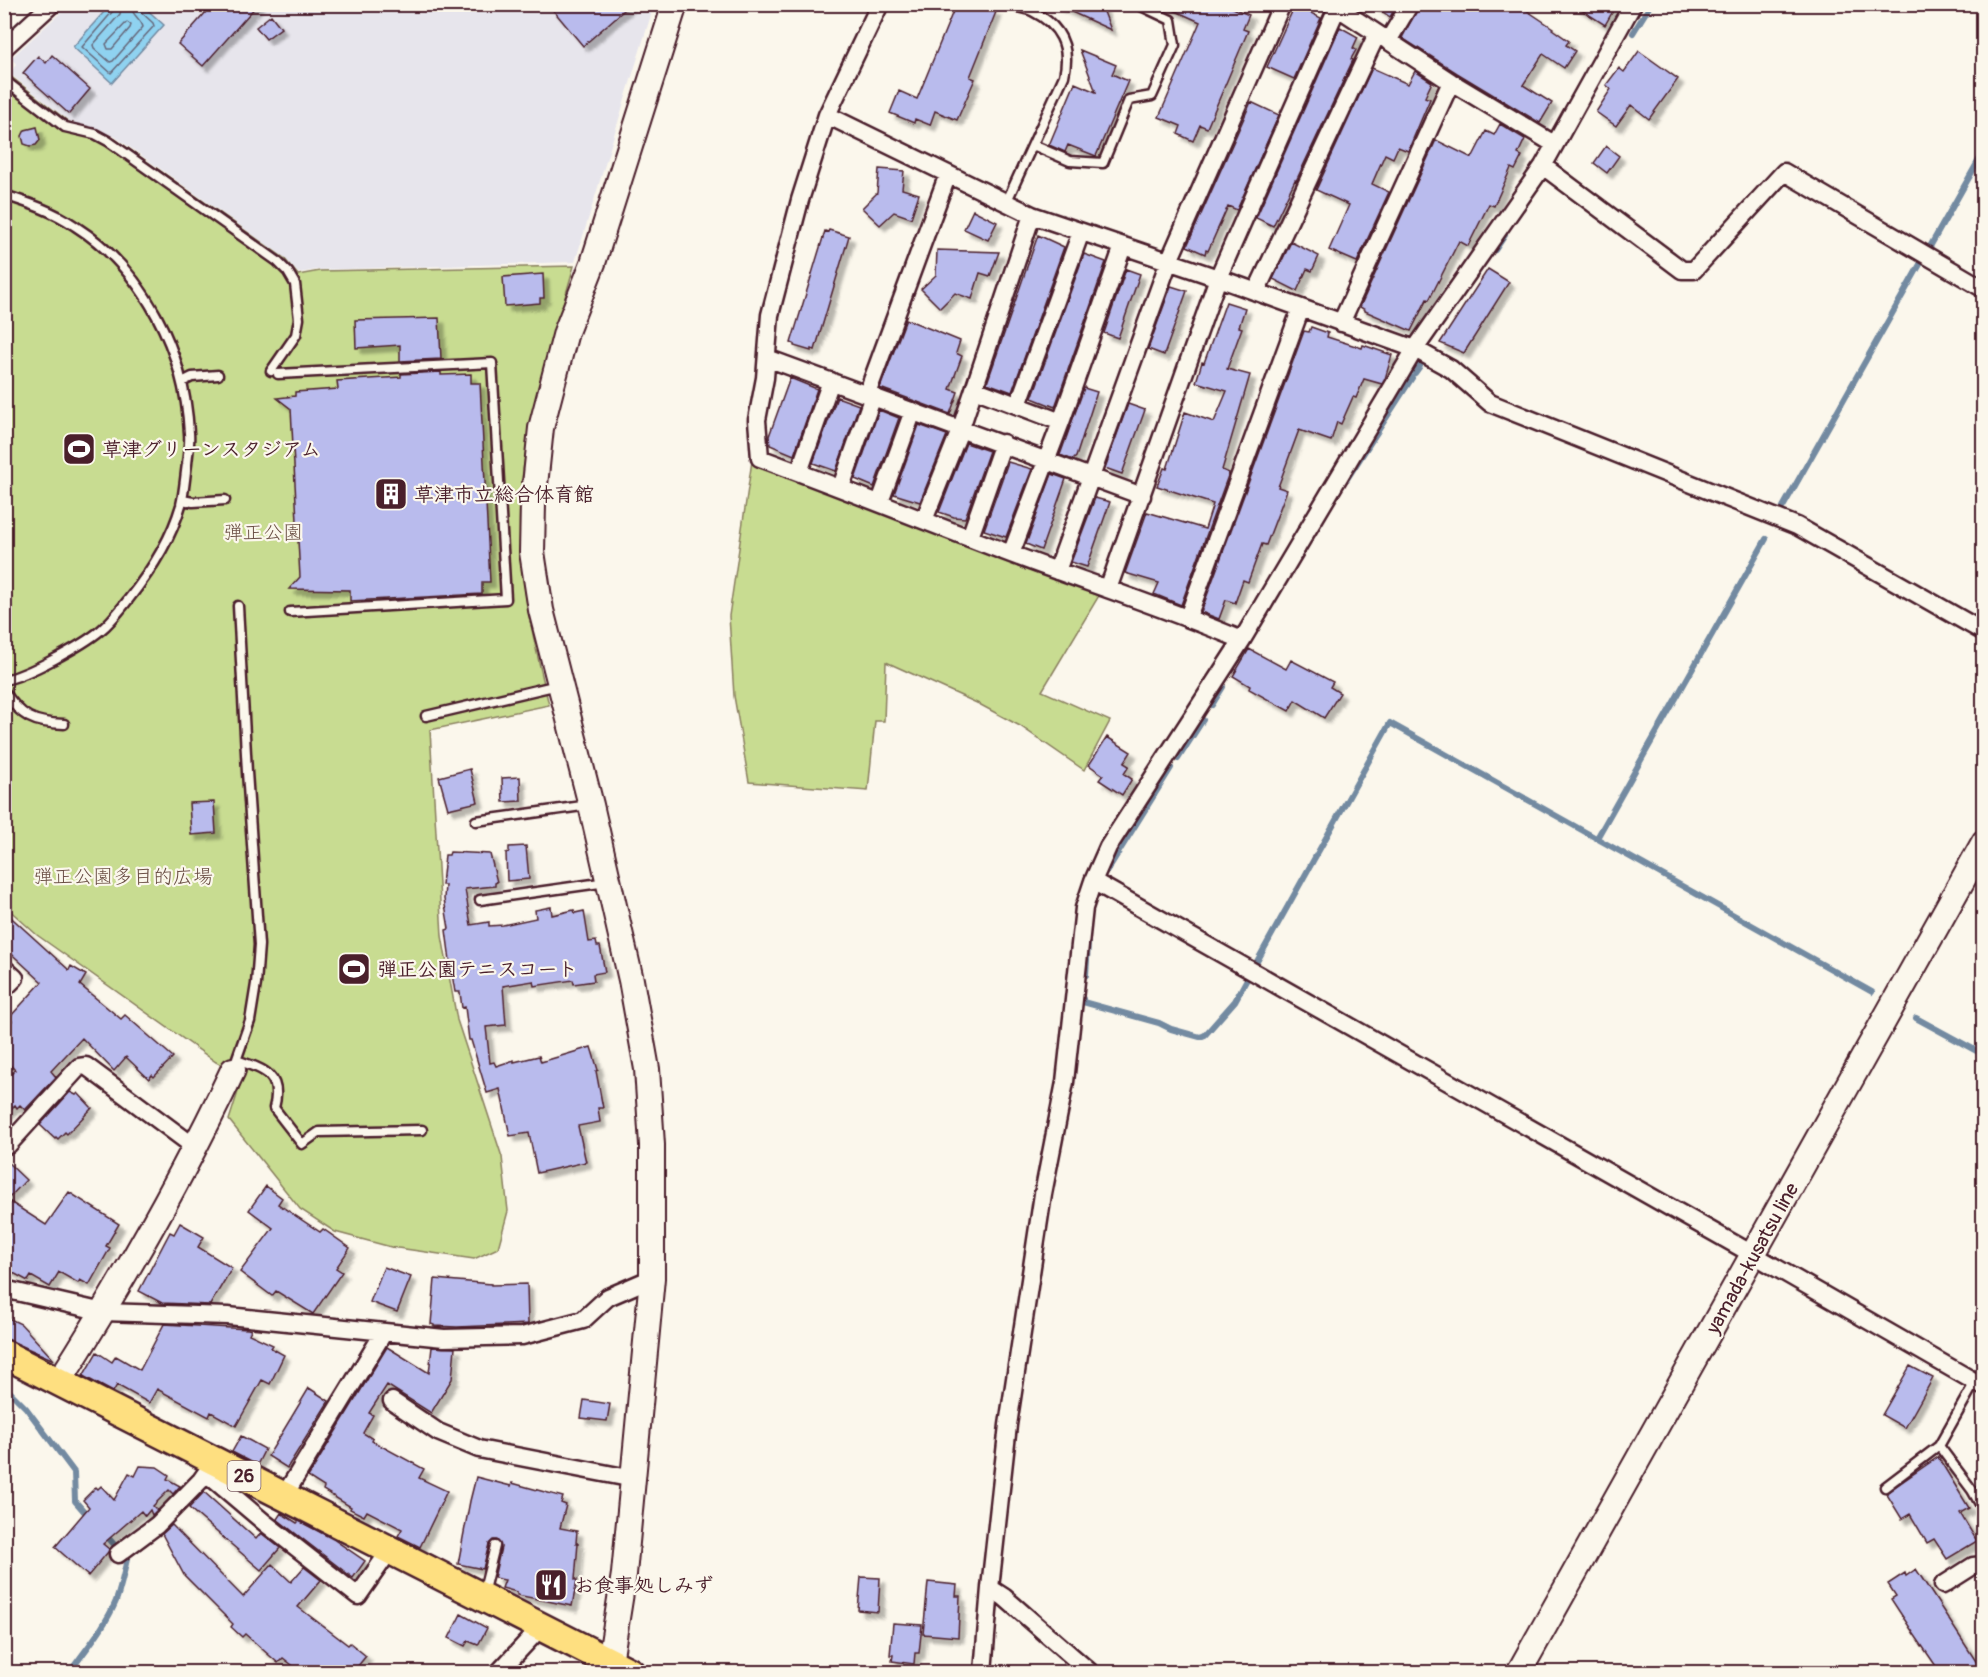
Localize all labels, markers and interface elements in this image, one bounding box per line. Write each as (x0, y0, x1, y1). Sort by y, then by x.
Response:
sports icon: 草津グリーンスタジアム (61, 431, 97, 467)
place label: 草津グリーンスタジアム (102, 437, 321, 462)
building icon: 草津市立総合体育館 (373, 476, 409, 512)
place label: 草津市立総合体育館 (414, 482, 594, 507)
park label: 弾正公園 (223, 520, 303, 545)
park label: 弾正公園多目的広場 (33, 864, 213, 889)
sports icon: 弾正公園テニスコート (336, 951, 372, 987)
place label: 弾正公園テニスコート (377, 957, 577, 982)
street label: yamada-kusatsu line (1700, 1178, 1804, 1339)
road number: 26 (228, 1461, 260, 1491)
restaurant icon: お食事処しみず (533, 1567, 569, 1603)
place label: お食事処しみず (574, 1573, 714, 1598)

